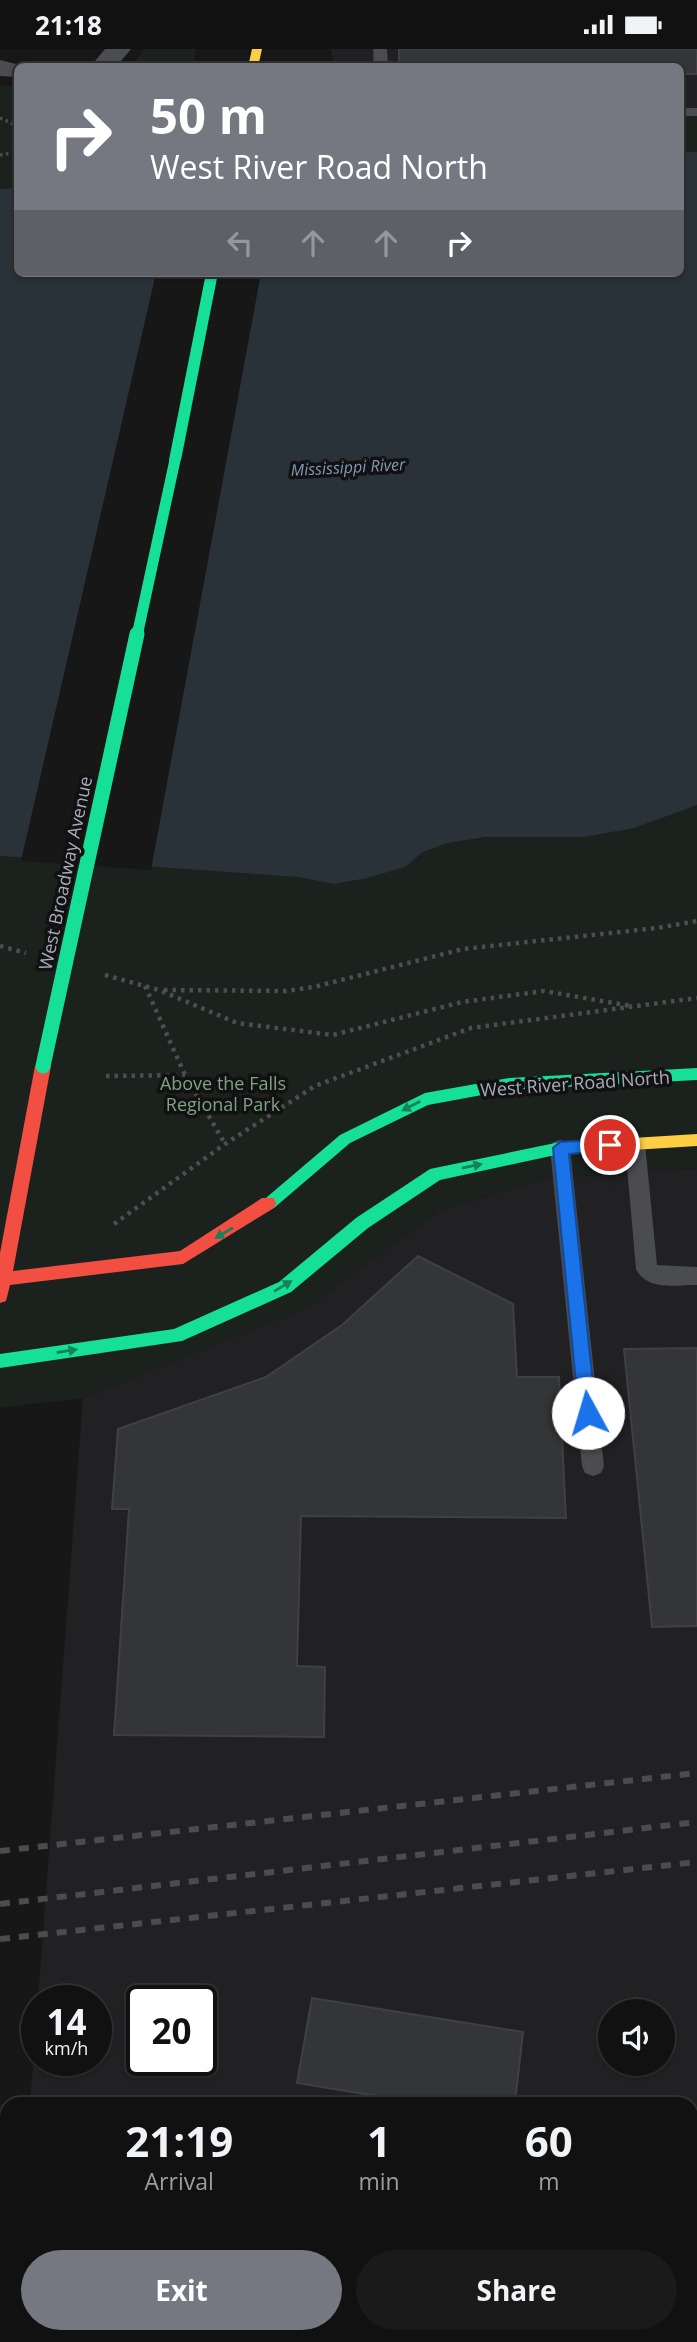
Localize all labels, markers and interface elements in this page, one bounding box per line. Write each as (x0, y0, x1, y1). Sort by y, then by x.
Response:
text: 21:18 (35, 7, 102, 43)
text: 50 m (150, 82, 267, 148)
icon: right (35, 91, 126, 182)
text: West River Road North (150, 145, 488, 188)
icon: left (221, 224, 259, 262)
icon: ahead (294, 224, 332, 262)
icon: ahead (367, 224, 405, 262)
icon: right (440, 224, 478, 262)
water label: Mississippi River (290, 453, 406, 481)
street label: West Broadway Avenue (33, 774, 97, 972)
street label: West River Road North (479, 1064, 671, 1102)
park label: Above the Falls Regional Park (160, 1071, 286, 1116)
one-way arrow (401, 1100, 421, 1111)
pin (580, 1115, 640, 1175)
icon: arrive (591, 1126, 629, 1164)
one-way arrow (461, 1161, 483, 1172)
one-way arrow (215, 1226, 234, 1239)
one-way arrow (273, 1280, 292, 1293)
one-way arrow (57, 1345, 79, 1356)
position arrow (551, 1376, 625, 1450)
speed limit sign: 20 (126, 1985, 217, 2076)
text: 14 (46, 1998, 87, 2045)
map controls (598, 1999, 675, 2076)
button: sound (598, 1999, 675, 2076)
text: km/h (45, 2036, 88, 2060)
text: 21:19 (125, 2112, 233, 2169)
text: 1 (367, 2112, 391, 2169)
text: 60 (525, 2112, 573, 2169)
text: Arrival (145, 2165, 214, 2197)
text: min (358, 2165, 400, 2197)
text: m (538, 2165, 559, 2197)
button: Exit (21, 2250, 342, 2330)
button: Share (356, 2250, 677, 2330)

